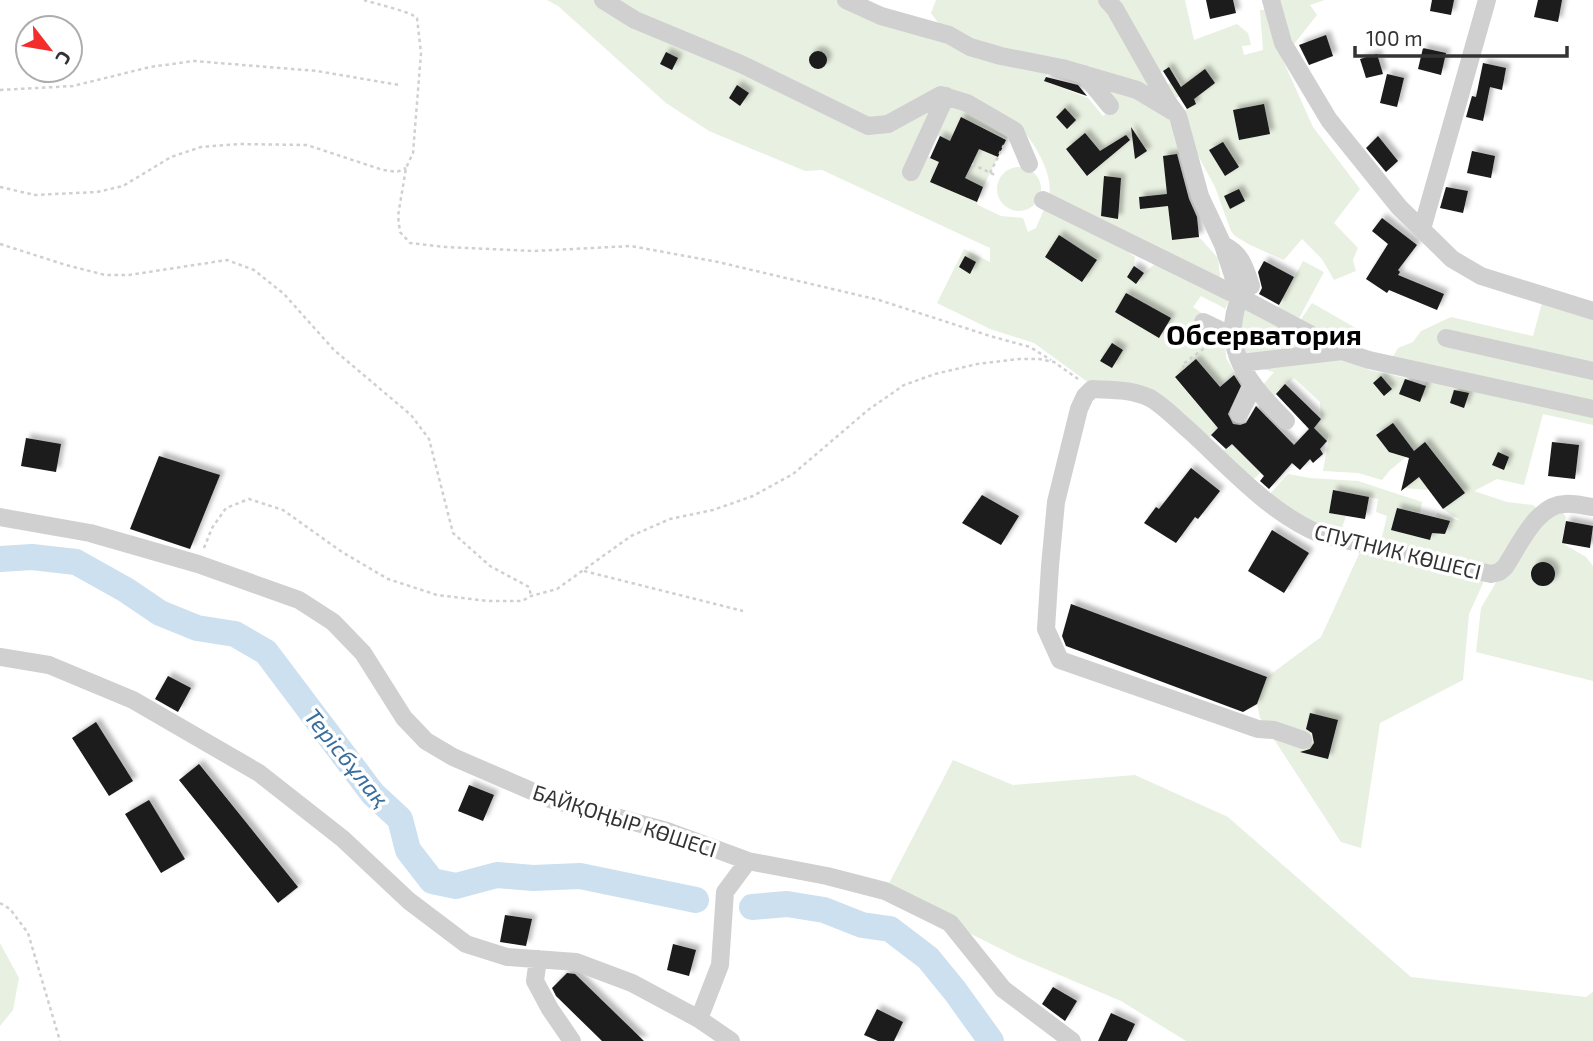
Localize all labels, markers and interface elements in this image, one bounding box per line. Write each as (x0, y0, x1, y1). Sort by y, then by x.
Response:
north arrow (14, 14, 84, 84)
scale bar (1355, 14, 1567, 58)
text: 100 m (1366, 25, 1423, 50)
text: С (51, 47, 77, 69)
district label: Обсерватория (1166, 317, 1362, 351)
street label: СПУТНИК КӨШЕСІ (1312, 518, 1484, 584)
water label: Терісбұлақ (299, 702, 395, 812)
street label: БАЙҚОҢЫР КӨШЕСІ (530, 779, 720, 861)

